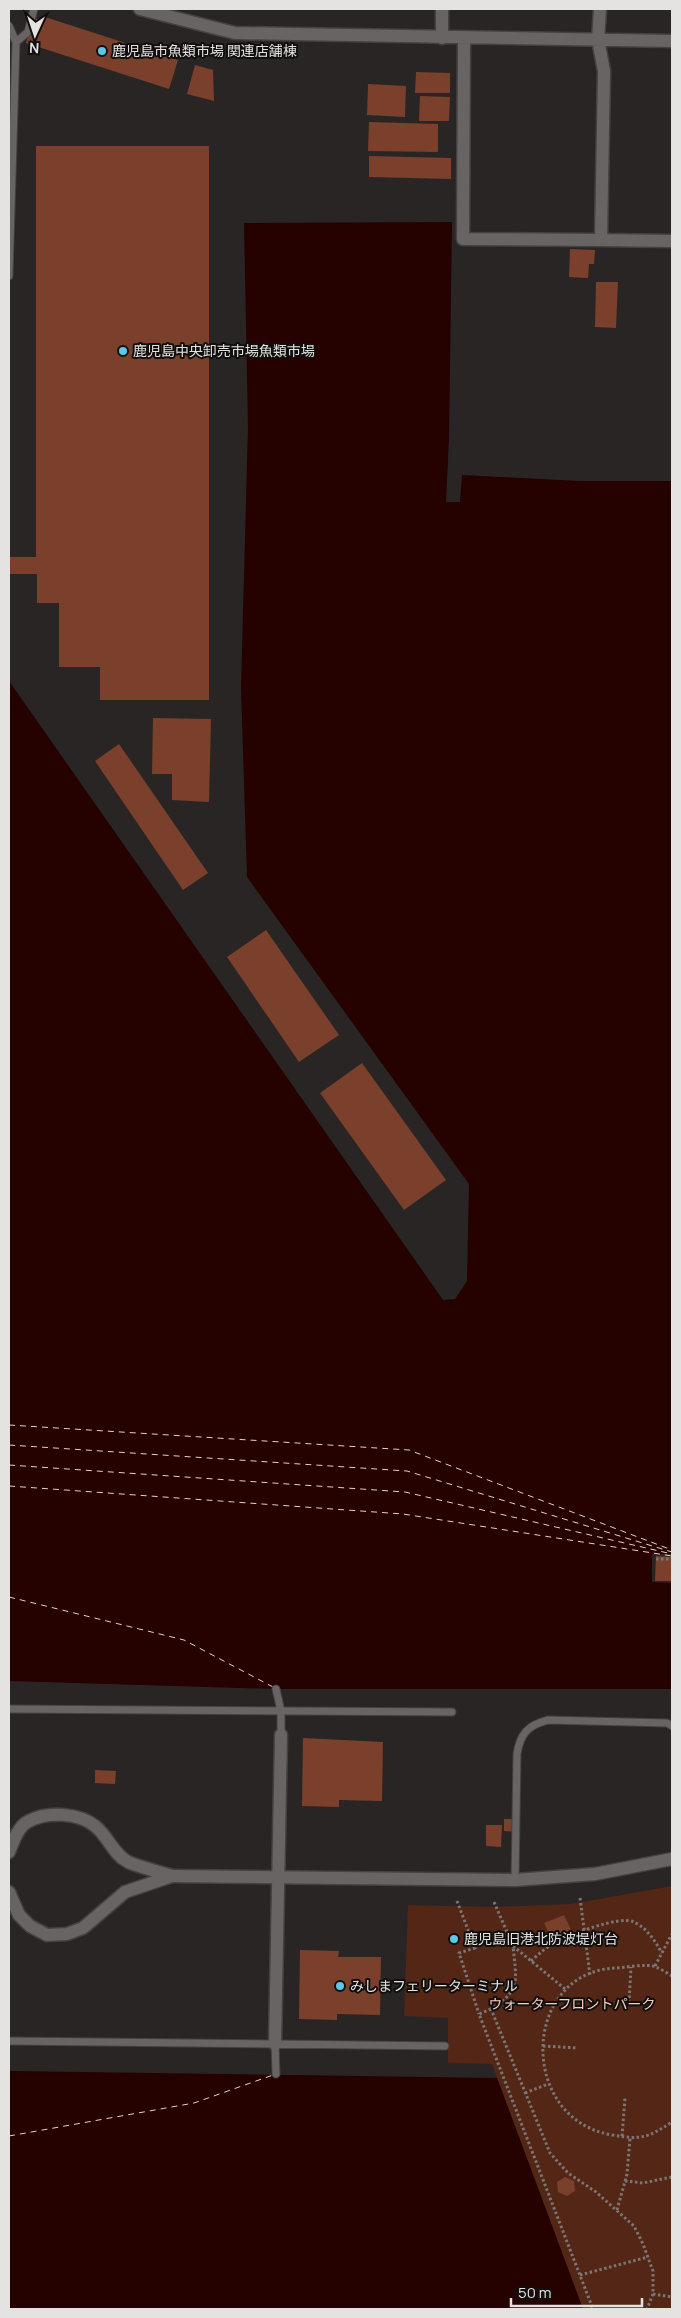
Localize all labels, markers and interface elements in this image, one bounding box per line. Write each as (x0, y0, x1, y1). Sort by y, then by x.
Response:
north arrow (10, 10, 60, 60)
text: N (29, 39, 40, 58)
place label: 鹿児島市魚類市場 関連店舗棟 (112, 41, 297, 60)
marker: 鹿児島市魚類市場 関連店舗棟 (96, 45, 108, 57)
place label: 鹿児島中央卸売市場魚類市場 (133, 341, 315, 360)
marker: 鹿児島中央卸売市場魚類市場 (117, 345, 129, 357)
place label: 鹿児島旧港北防波堤灯台 (464, 1929, 618, 1948)
marker: 鹿児島旧港北防波堤灯台 (448, 1933, 460, 1945)
place label: みしまフェリーターミナル (350, 1976, 518, 1995)
marker: みしまフェリーターミナル (334, 1980, 346, 1992)
park label: ウォーターフロントパーク (488, 1994, 656, 2013)
scale bar (511, 2276, 642, 2308)
text: 50 m (518, 2282, 552, 2303)

